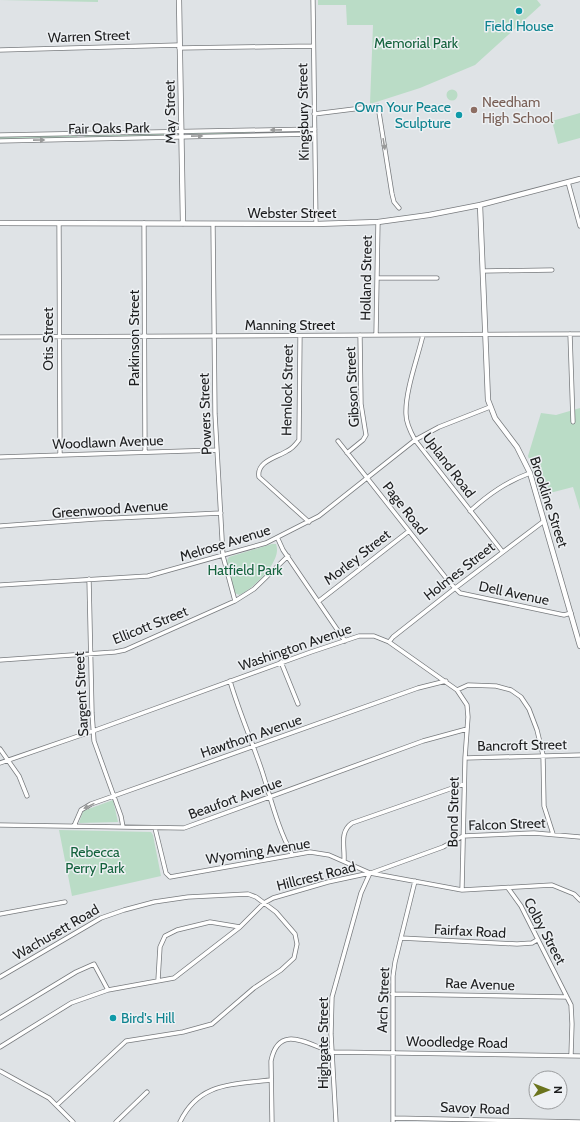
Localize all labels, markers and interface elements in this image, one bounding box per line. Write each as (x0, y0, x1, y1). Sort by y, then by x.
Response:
marker: Field House (514, 6, 524, 16)
place label: Field House (484, 17, 554, 35)
street label: Warren Street (48, 26, 131, 46)
park label: Memorial Park (374, 34, 459, 52)
street label: Kingsbury Street (293, 63, 313, 161)
street label: May Street (160, 80, 180, 144)
place label: Needham High School (482, 93, 554, 127)
place label: Own Your Peace Sculpture (355, 98, 451, 132)
marker: Needham High School (469, 105, 479, 115)
marker: Own Your Peace Sculpture (454, 110, 464, 120)
street label: Fair Oaks Park (68, 118, 151, 138)
one-way arrow (269, 127, 282, 133)
one-way arrow (191, 133, 203, 140)
one-way arrow (33, 137, 45, 144)
one-way arrow (381, 138, 387, 151)
street label: Webster Street (248, 204, 337, 222)
street label: Holland Street (356, 235, 376, 321)
street label: Parkinson Street (125, 289, 143, 386)
street label: Otis Street (39, 307, 57, 371)
street label: Manning Street (245, 316, 336, 334)
street label: Hemlock Street (277, 344, 297, 436)
street label: Gibson Street (341, 346, 363, 428)
street label: Powers Street (195, 372, 215, 455)
street label: Upland Road (419, 429, 479, 501)
street label: Woodlawn Avenue (52, 431, 164, 453)
street label: Brookline Street (526, 454, 572, 550)
street label: Page Road (379, 478, 431, 538)
street label: Greenwood Avenue (51, 496, 169, 522)
street label: Melrose Avenue (177, 521, 273, 565)
street label: Morley Street (320, 525, 394, 589)
street label: Holmes Street (420, 538, 498, 604)
park label: Hatfield Park (207, 561, 283, 579)
street label: Dell Avenue (477, 577, 551, 609)
street label: Ellicott Street (110, 602, 191, 648)
street label: Washington Avenue (236, 619, 354, 675)
street label: Sargent Street (70, 651, 92, 737)
street label: Hawthorn Avenue (198, 710, 304, 762)
street label: Bancroft Street (477, 735, 567, 755)
street label: Beaufort Avenue (186, 773, 284, 823)
street label: Bond Street (443, 776, 463, 848)
one-way arrow (84, 803, 95, 809)
street label: Falcon Street (468, 814, 546, 834)
street label: Wyoming Avenue (205, 834, 311, 868)
park label: Rebecca Perry Park (65, 843, 125, 877)
street label: Hillcrest Road (274, 857, 358, 895)
street label: Colby Street (520, 894, 570, 968)
street label: Wachusett Road (10, 900, 102, 964)
street label: Fairfax Road (434, 920, 506, 942)
street label: Arch Street (373, 966, 393, 1033)
street label: Rae Avenue (445, 974, 515, 994)
street label: Highgate Street (314, 997, 332, 1089)
place label: Bird's Hill (121, 1009, 175, 1027)
marker: Bird's Hill (108, 1013, 118, 1023)
street label: Woodledge Road (406, 1032, 508, 1052)
north arrow (528, 1070, 568, 1110)
text: N (551, 1086, 565, 1094)
street label: Savoy Road (440, 1098, 510, 1118)

